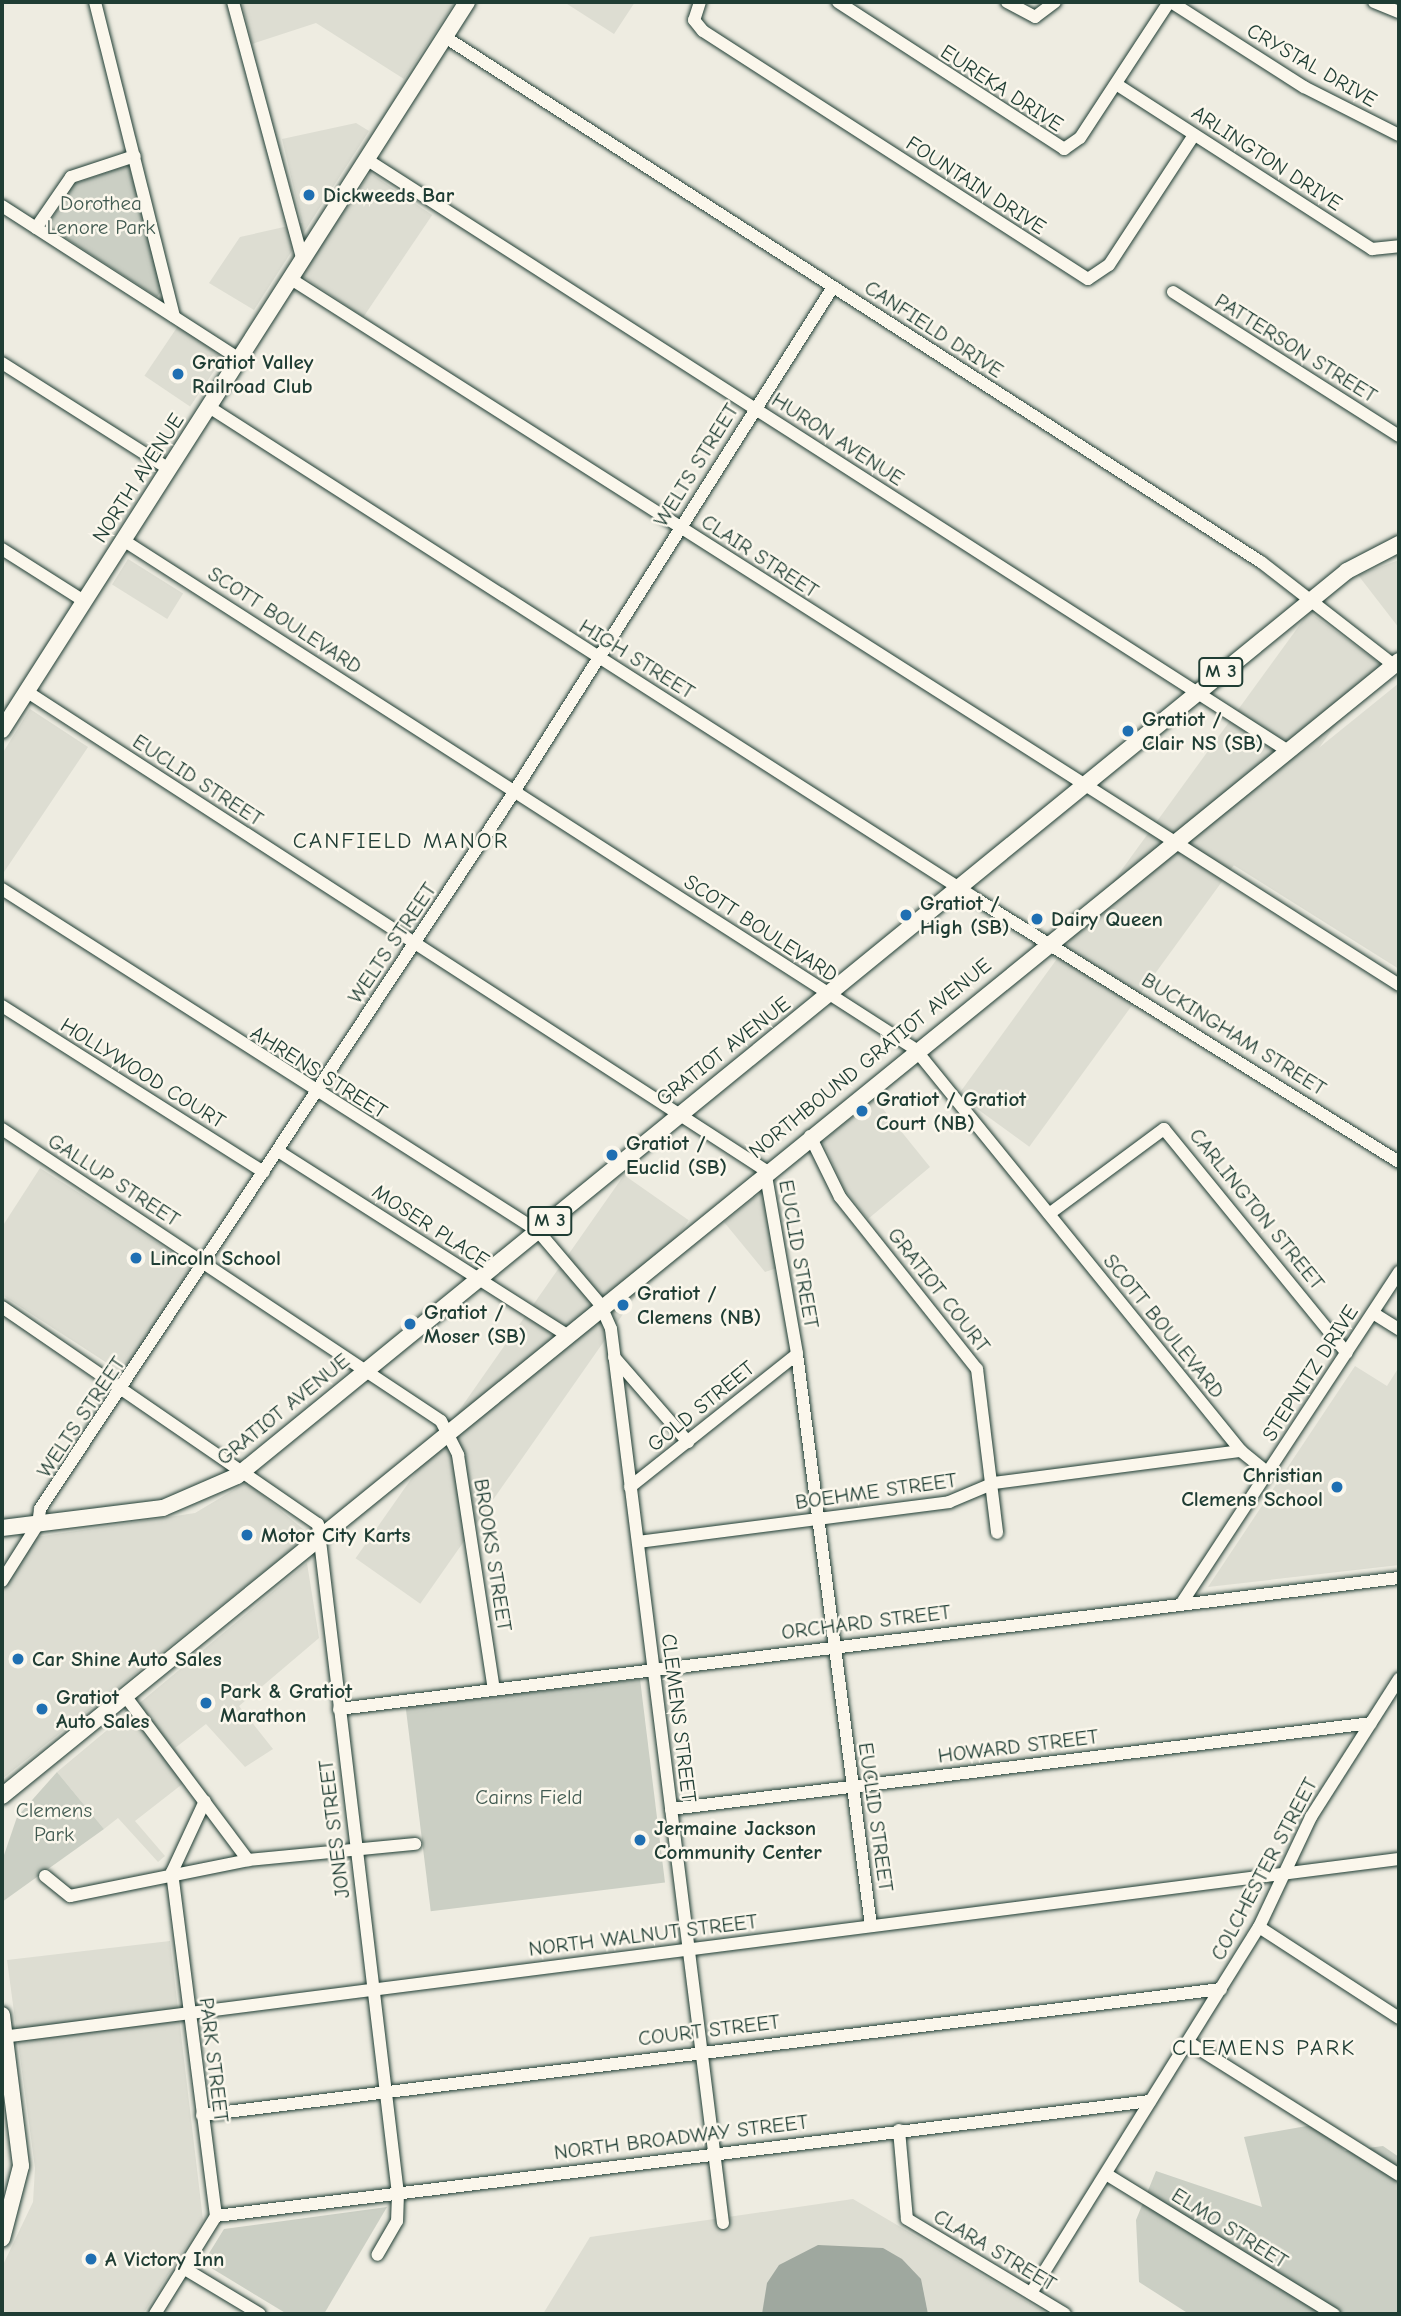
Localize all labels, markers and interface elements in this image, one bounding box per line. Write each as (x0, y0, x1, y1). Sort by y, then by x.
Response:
street label: CRYSTAL DRIVE (1242, 18, 1382, 112)
street label: EUREKA DRIVE (936, 39, 1068, 137)
street label: ARLINGTON DRIVE (1187, 100, 1347, 216)
street label: FOUNTAIN DRIVE (901, 130, 1051, 240)
place label: Dickweeds Bar (323, 182, 454, 208)
marker: Dickweeds Bar (301, 187, 317, 203)
park label: Dorothea Lenore Park (46, 190, 156, 240)
street label: CANFIELD DRIVE (860, 275, 1008, 383)
street label: PATTERSON STREET (1210, 288, 1382, 408)
place label: Gratiot Valley Railroad Club (192, 349, 313, 399)
marker: Gratiot Valley Railroad Club (170, 366, 186, 382)
street label: HURON AVENUE (767, 387, 909, 491)
street label: WELTS STREET (648, 399, 744, 531)
street label: NORTH AVENUE (87, 409, 189, 547)
street label: CLAIR STREET (697, 509, 823, 603)
street label: SCOTT BOULEVARD (203, 561, 367, 679)
street label: HIGH STREET (575, 613, 699, 705)
road number: M 3 (1198, 656, 1244, 688)
place label: Gratiot / Clair NS (SB) (1142, 706, 1263, 756)
marker: Gratiot / Clair NS (SB) (1120, 723, 1136, 739)
street label: EUCLID STREET (128, 728, 268, 832)
district label: CANFIELD MANOR (294, 827, 508, 855)
street label: SCOTT BOULEVARD (679, 869, 843, 987)
street label: WELTS STREET (342, 878, 442, 1008)
place label: Gratiot / High (SB) (920, 890, 1009, 940)
place label: Dairy Queen (1051, 906, 1163, 932)
marker: Gratiot / High (SB) (898, 907, 914, 923)
marker: Dairy Queen (1029, 911, 1045, 927)
street label: NORTHBOUND GRATIOT AVENUE (744, 952, 996, 1164)
street label: BUCKINGHAM STREET (1137, 967, 1331, 1101)
street label: GRATIOT AVENUE (651, 991, 795, 1111)
street label: HOLLYWOOD COURT (56, 1012, 230, 1134)
street label: AHRENS STREET (246, 1020, 392, 1124)
place label: Gratiot / Gratiot Court (NB) (876, 1086, 1026, 1136)
marker: Gratiot / Gratiot Court (NB) (854, 1103, 870, 1119)
street label: CARLINGTON STREET (1184, 1123, 1330, 1295)
street label: GALLUP STREET (43, 1128, 185, 1232)
place label: Gratiot / Euclid (SB) (626, 1130, 727, 1180)
marker: Gratiot / Euclid (SB) (604, 1147, 620, 1163)
street label: EUCLID STREET (774, 1178, 824, 1330)
street label: MOSER PLACE (368, 1179, 494, 1273)
road number: M 3 (527, 1205, 573, 1236)
street label: GRATIOT COURT (882, 1223, 996, 1357)
place label: Lincoln School (150, 1245, 281, 1271)
street label: SCOTT BOULEVARD (1098, 1249, 1230, 1403)
marker: Lincoln School (128, 1250, 144, 1266)
place label: Gratiot / Clemens (NB) (637, 1280, 761, 1330)
marker: Gratiot / Clemens (NB) (615, 1297, 631, 1313)
place label: Gratiot / Moser (SB) (424, 1299, 526, 1349)
street label: STEPNITZ DRIVE (1257, 1300, 1363, 1446)
marker: Gratiot / Moser (SB) (402, 1316, 418, 1332)
street label: GRATIOT AVENUE (212, 1348, 354, 1470)
street label: WELTS STREET (31, 1352, 131, 1482)
street label: GOLD STREET (642, 1355, 760, 1457)
place label: Christian Clemens School (1181, 1462, 1323, 1512)
street label: BOEHME STREET (794, 1467, 958, 1515)
street label: BROOKS STREET (468, 1477, 518, 1633)
marker: Christian Clemens School (1329, 1479, 1345, 1495)
place label: Motor City Karts (261, 1522, 410, 1548)
marker: Motor City Karts (239, 1527, 255, 1543)
street label: ORCHARD STREET (780, 1599, 952, 1645)
street label: CLEMENS STREET (656, 1632, 702, 1804)
place label: Car Shine Auto Sales (32, 1646, 222, 1672)
marker: Car Shine Auto Sales (10, 1651, 26, 1667)
place label: Park & Gratiot Marathon (220, 1678, 352, 1728)
place label: Gratiot Auto Sales (56, 1684, 150, 1734)
marker: Park & Gratiot Marathon (198, 1695, 214, 1711)
marker: Gratiot Auto Sales (34, 1701, 50, 1717)
street label: HOWARD STREET (936, 1724, 1100, 1768)
street label: EUCLID STREET (853, 1741, 899, 1893)
street label: JONES STREET (313, 1758, 355, 1900)
street label: COLCHESTER STREET (1205, 1773, 1323, 1965)
park label: Cairns Field (475, 1784, 583, 1810)
park label: Clemens Park (16, 1797, 92, 1847)
place label: Jermaine Jackson Community Center (654, 1815, 822, 1865)
marker: Jermaine Jackson Community Center (632, 1832, 648, 1848)
street label: NORTH WALNUT STREET (527, 1908, 759, 1962)
street label: PARK STREET (194, 1996, 234, 2124)
street label: COURT STREET (637, 2009, 781, 2051)
district label: CLEMENS PARK (1173, 2034, 1355, 2062)
street label: NORTH BROADWAY STREET (552, 2109, 810, 2165)
street label: ELMO STREET (1167, 2182, 1293, 2274)
street label: CLARA STREET (929, 2203, 1061, 2297)
place label: A Victory Inn (105, 2246, 224, 2272)
marker: A Victory Inn (83, 2251, 99, 2267)

